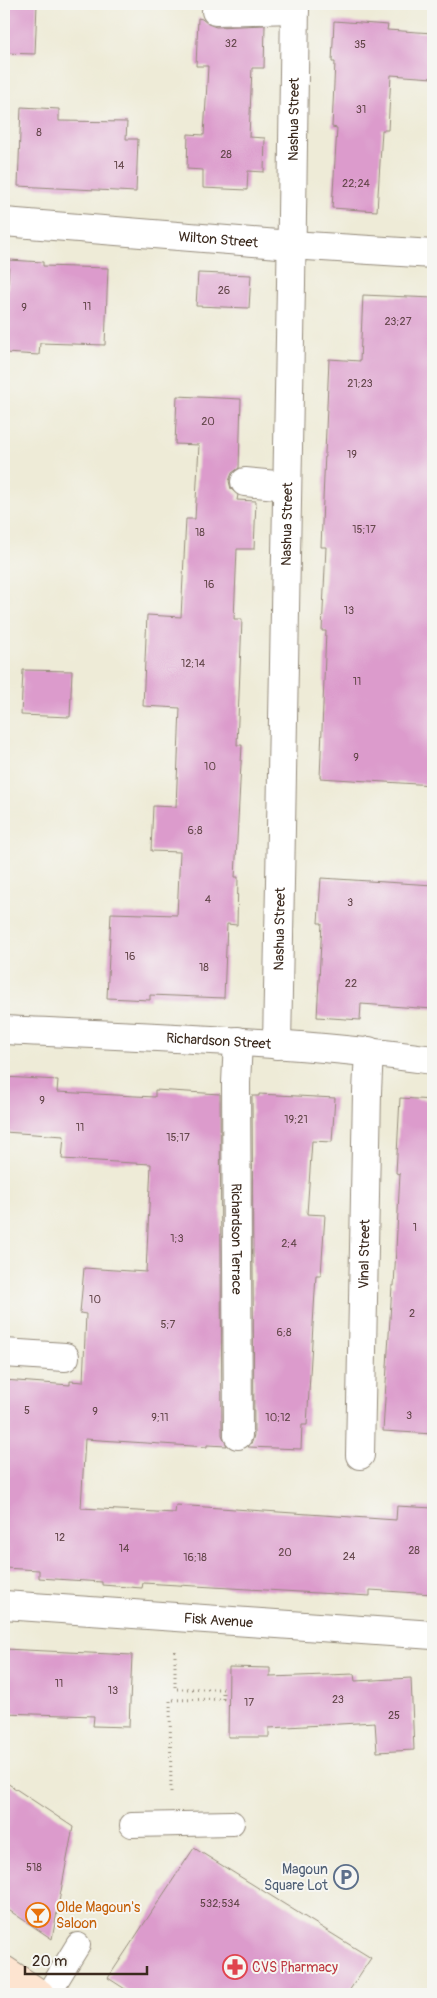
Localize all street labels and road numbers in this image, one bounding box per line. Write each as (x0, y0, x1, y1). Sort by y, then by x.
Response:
street label: Nashua Street (284, 77, 302, 161)
street label: Wilton Street (178, 228, 259, 251)
street label: Nashua Street (277, 482, 296, 566)
street label: Nashua Street (270, 887, 288, 971)
street label: Richardson Street (166, 1029, 272, 1052)
street label: Richardson Terrace (228, 1183, 246, 1295)
street label: Vinal Street (355, 1219, 373, 1289)
street label: Fisk Avenue (183, 1609, 254, 1631)

